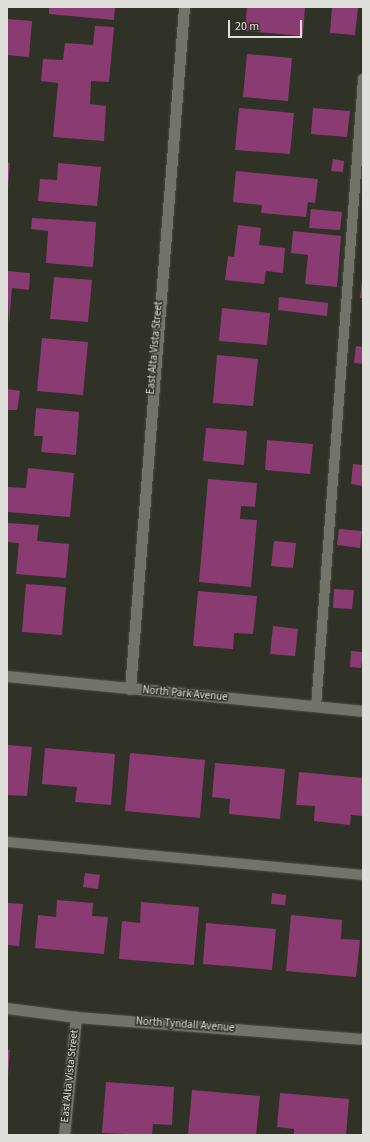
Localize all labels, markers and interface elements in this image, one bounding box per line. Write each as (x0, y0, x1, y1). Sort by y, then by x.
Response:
scale bar (230, 12, 304, 38)
text: 20 m (235, 18, 259, 35)
street label: East Alta Vista Street (144, 301, 166, 395)
street label: North Park Avenue (142, 684, 228, 704)
street label: North Tyndall Avenue (135, 1015, 235, 1035)
street label: East Alta Vista Street (59, 1029, 81, 1123)

